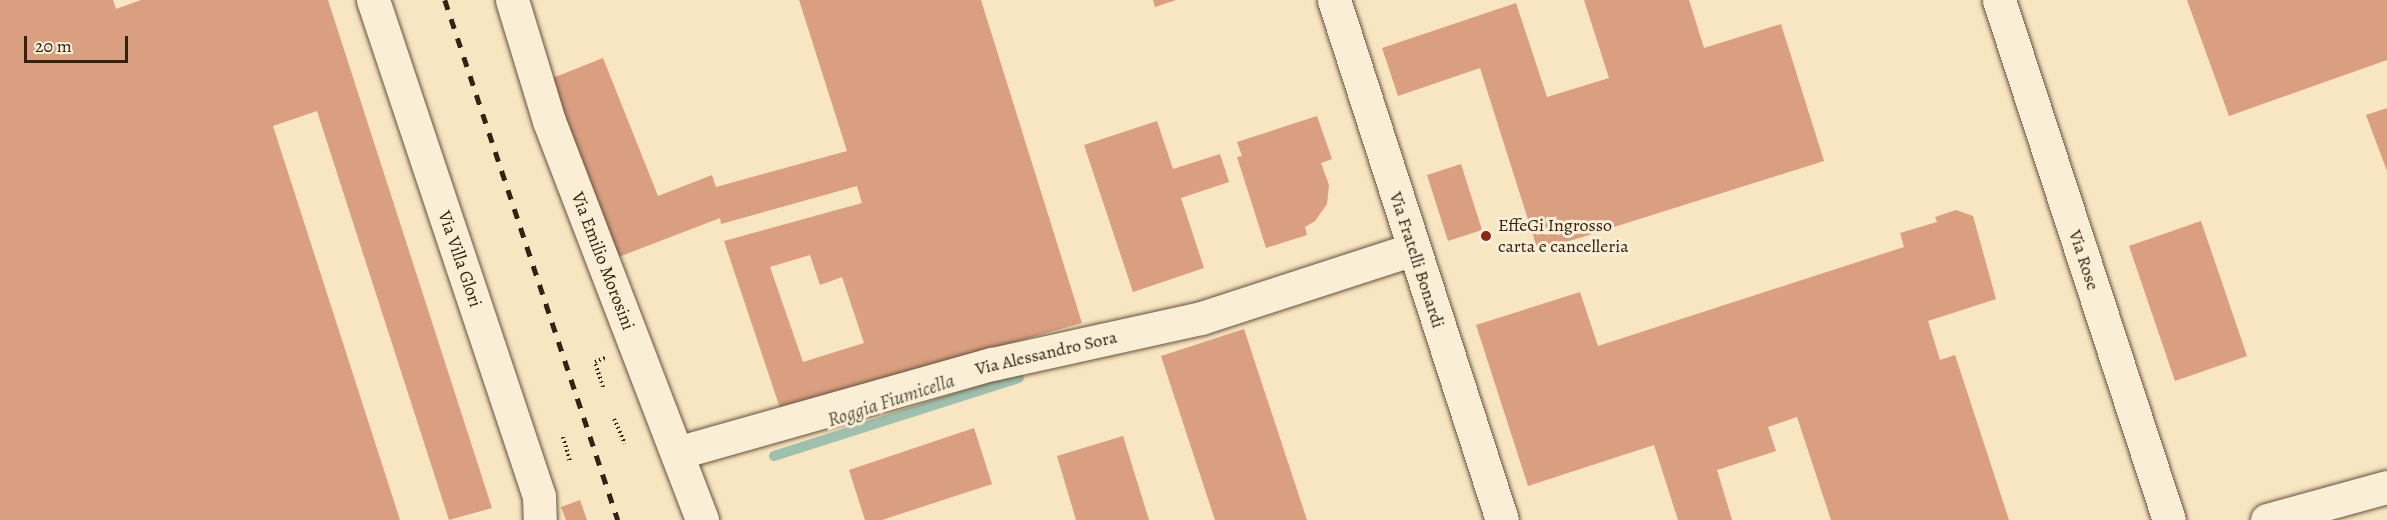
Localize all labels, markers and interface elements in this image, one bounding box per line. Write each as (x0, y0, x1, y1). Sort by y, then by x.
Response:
scale bar (27, 24, 130, 62)
text: 20 m (35, 34, 72, 58)
street label: Via Emilio Morosini (567, 189, 639, 333)
street label: Via Fratelli Bonardi (1385, 189, 1449, 331)
street label: Via Villa Glori (433, 208, 487, 310)
place label: EffeGi Ingrosso carta e cancelleria (1498, 215, 1629, 258)
street label: Via Rose (2064, 227, 2104, 293)
marker: EffeGi Ingrosso carta e cancelleria (1479, 229, 1493, 243)
street label: Via Alessandro Sora (973, 326, 1119, 380)
water label: Roggia Fiumicella (824, 368, 958, 432)

